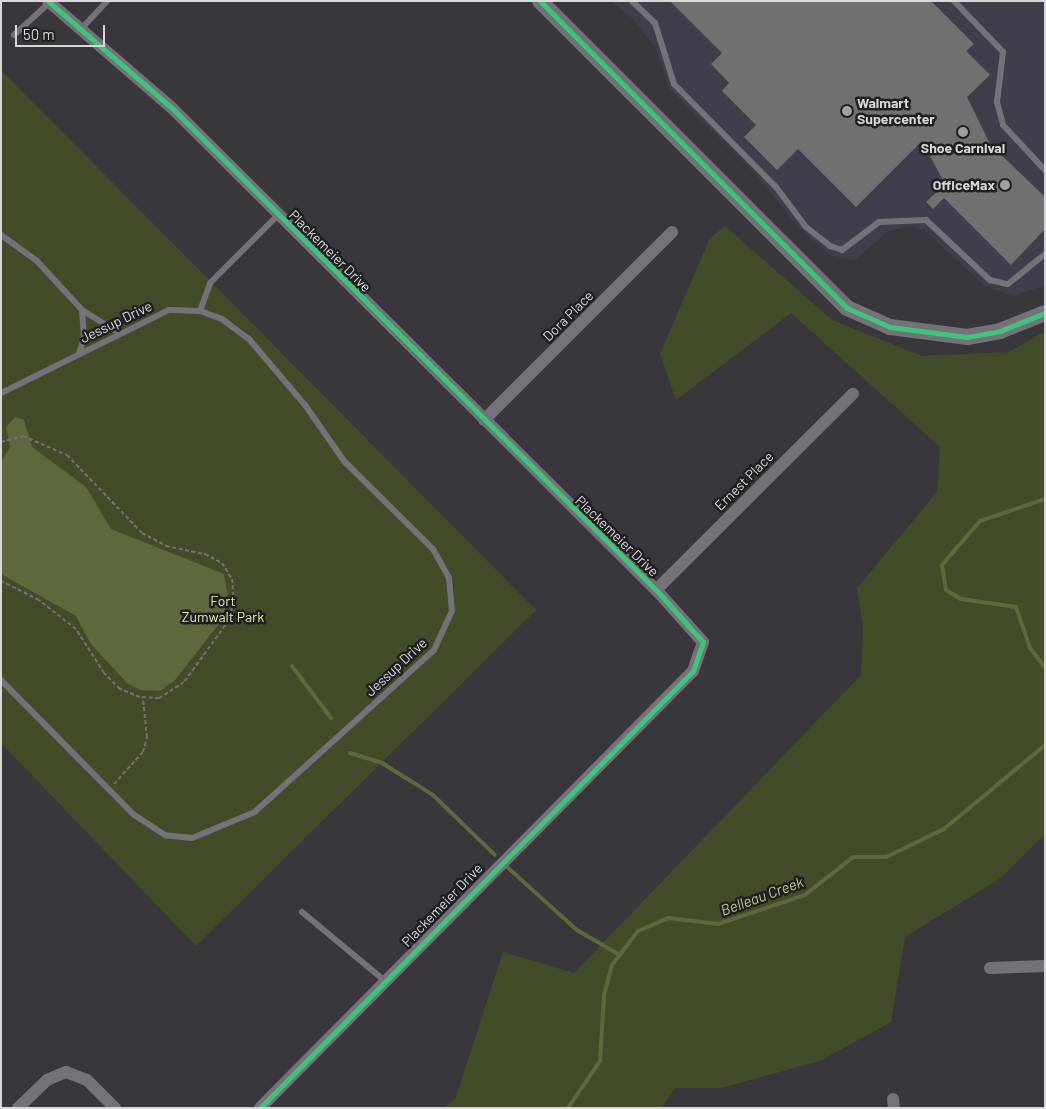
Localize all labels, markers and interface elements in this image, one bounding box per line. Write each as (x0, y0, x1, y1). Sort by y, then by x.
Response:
scale bar (18, 15, 108, 47)
text: 50 m (23, 25, 55, 43)
place label: Walmart Supercenter (857, 95, 935, 128)
marker: Walmart Supercenter (841, 105, 853, 117)
marker: Shoe Carnival (957, 126, 969, 138)
place label: Shoe Carnival (921, 140, 1005, 156)
place label: OfficeMax (933, 177, 995, 193)
marker: OfficeMax (999, 179, 1011, 191)
street label: Plackemeier Drive (285, 206, 375, 296)
street label: Dora Place (539, 287, 597, 345)
street label: Jessup Drive (77, 297, 155, 347)
street label: Ernest Place (711, 448, 777, 514)
street label: Plackemeier Drive (572, 492, 662, 580)
park label: Fort Zumwalt Park (182, 593, 264, 626)
street label: Jessup Drive (362, 634, 430, 700)
street label: Plackemeier Drive (398, 860, 486, 950)
water label: Belleau Creek (718, 873, 806, 919)

